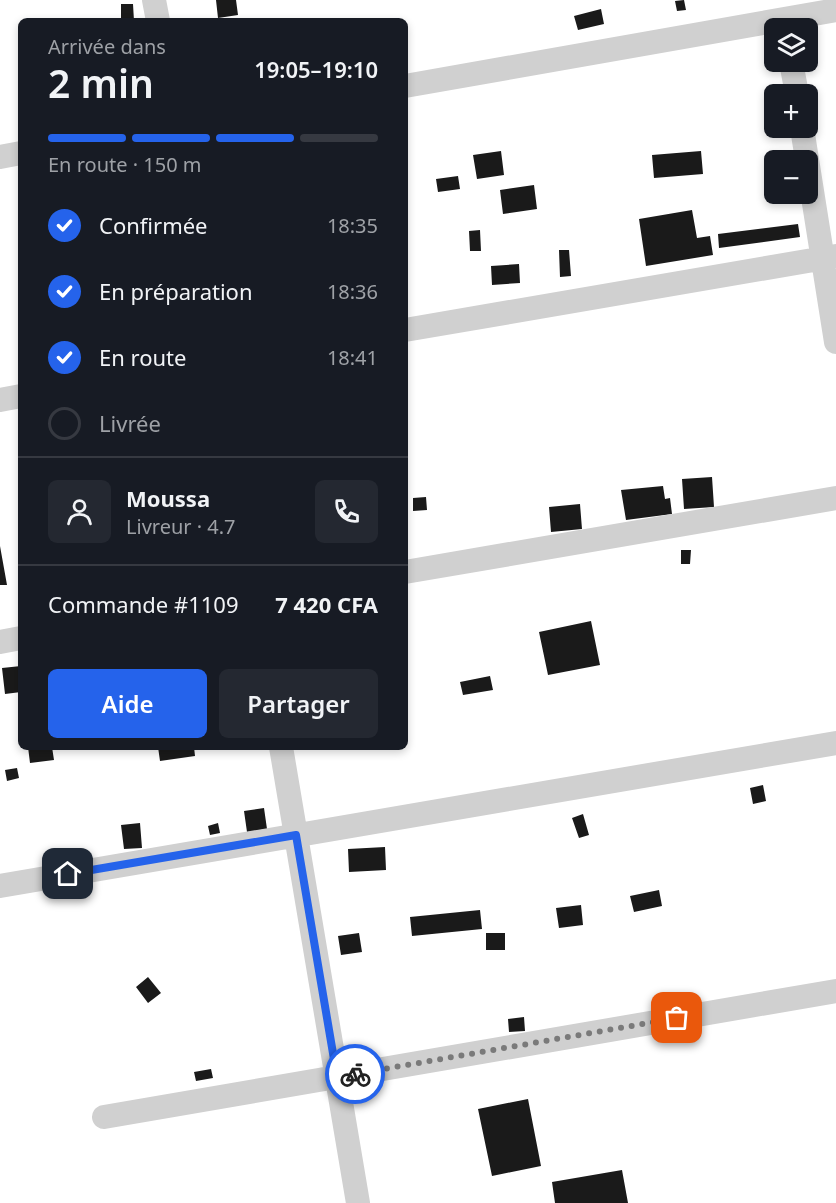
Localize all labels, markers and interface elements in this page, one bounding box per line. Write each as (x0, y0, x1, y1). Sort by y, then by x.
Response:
map controls (764, 18, 818, 204)
button: layers (764, 18, 818, 72)
text: Arrivée dans (48, 33, 166, 60)
text: 19:05–19:10 (254, 54, 378, 84)
text: 2 min (48, 56, 154, 109)
button: + (764, 84, 818, 138)
button: − (764, 150, 818, 204)
text: En route · 150 m (48, 151, 201, 178)
icon: check (48, 209, 81, 242)
text: Confirmée (99, 210, 208, 240)
text: 18:35 (327, 212, 378, 239)
icon: check (48, 275, 81, 308)
text: En préparation (99, 276, 253, 306)
text: 18:36 (327, 278, 378, 305)
icon: check (48, 341, 81, 374)
text: En route (99, 342, 186, 372)
text: 18:41 (327, 344, 378, 371)
text: Livrée (99, 408, 161, 438)
button: person (48, 480, 111, 543)
button: phone (315, 480, 378, 543)
text: Moussa (126, 483, 210, 513)
text: Livreur · 4.7 (126, 513, 236, 540)
text: Commande #1109 (48, 589, 239, 619)
text: 7 420 CFA (275, 589, 378, 619)
button: Aide (48, 669, 207, 738)
button: Partager (219, 669, 378, 738)
pin (42, 848, 93, 899)
icon: home (51, 857, 84, 890)
pin (651, 992, 702, 1043)
icon: bag (660, 1001, 693, 1034)
courier (325, 1044, 385, 1104)
icon: bike (339, 1058, 372, 1091)

